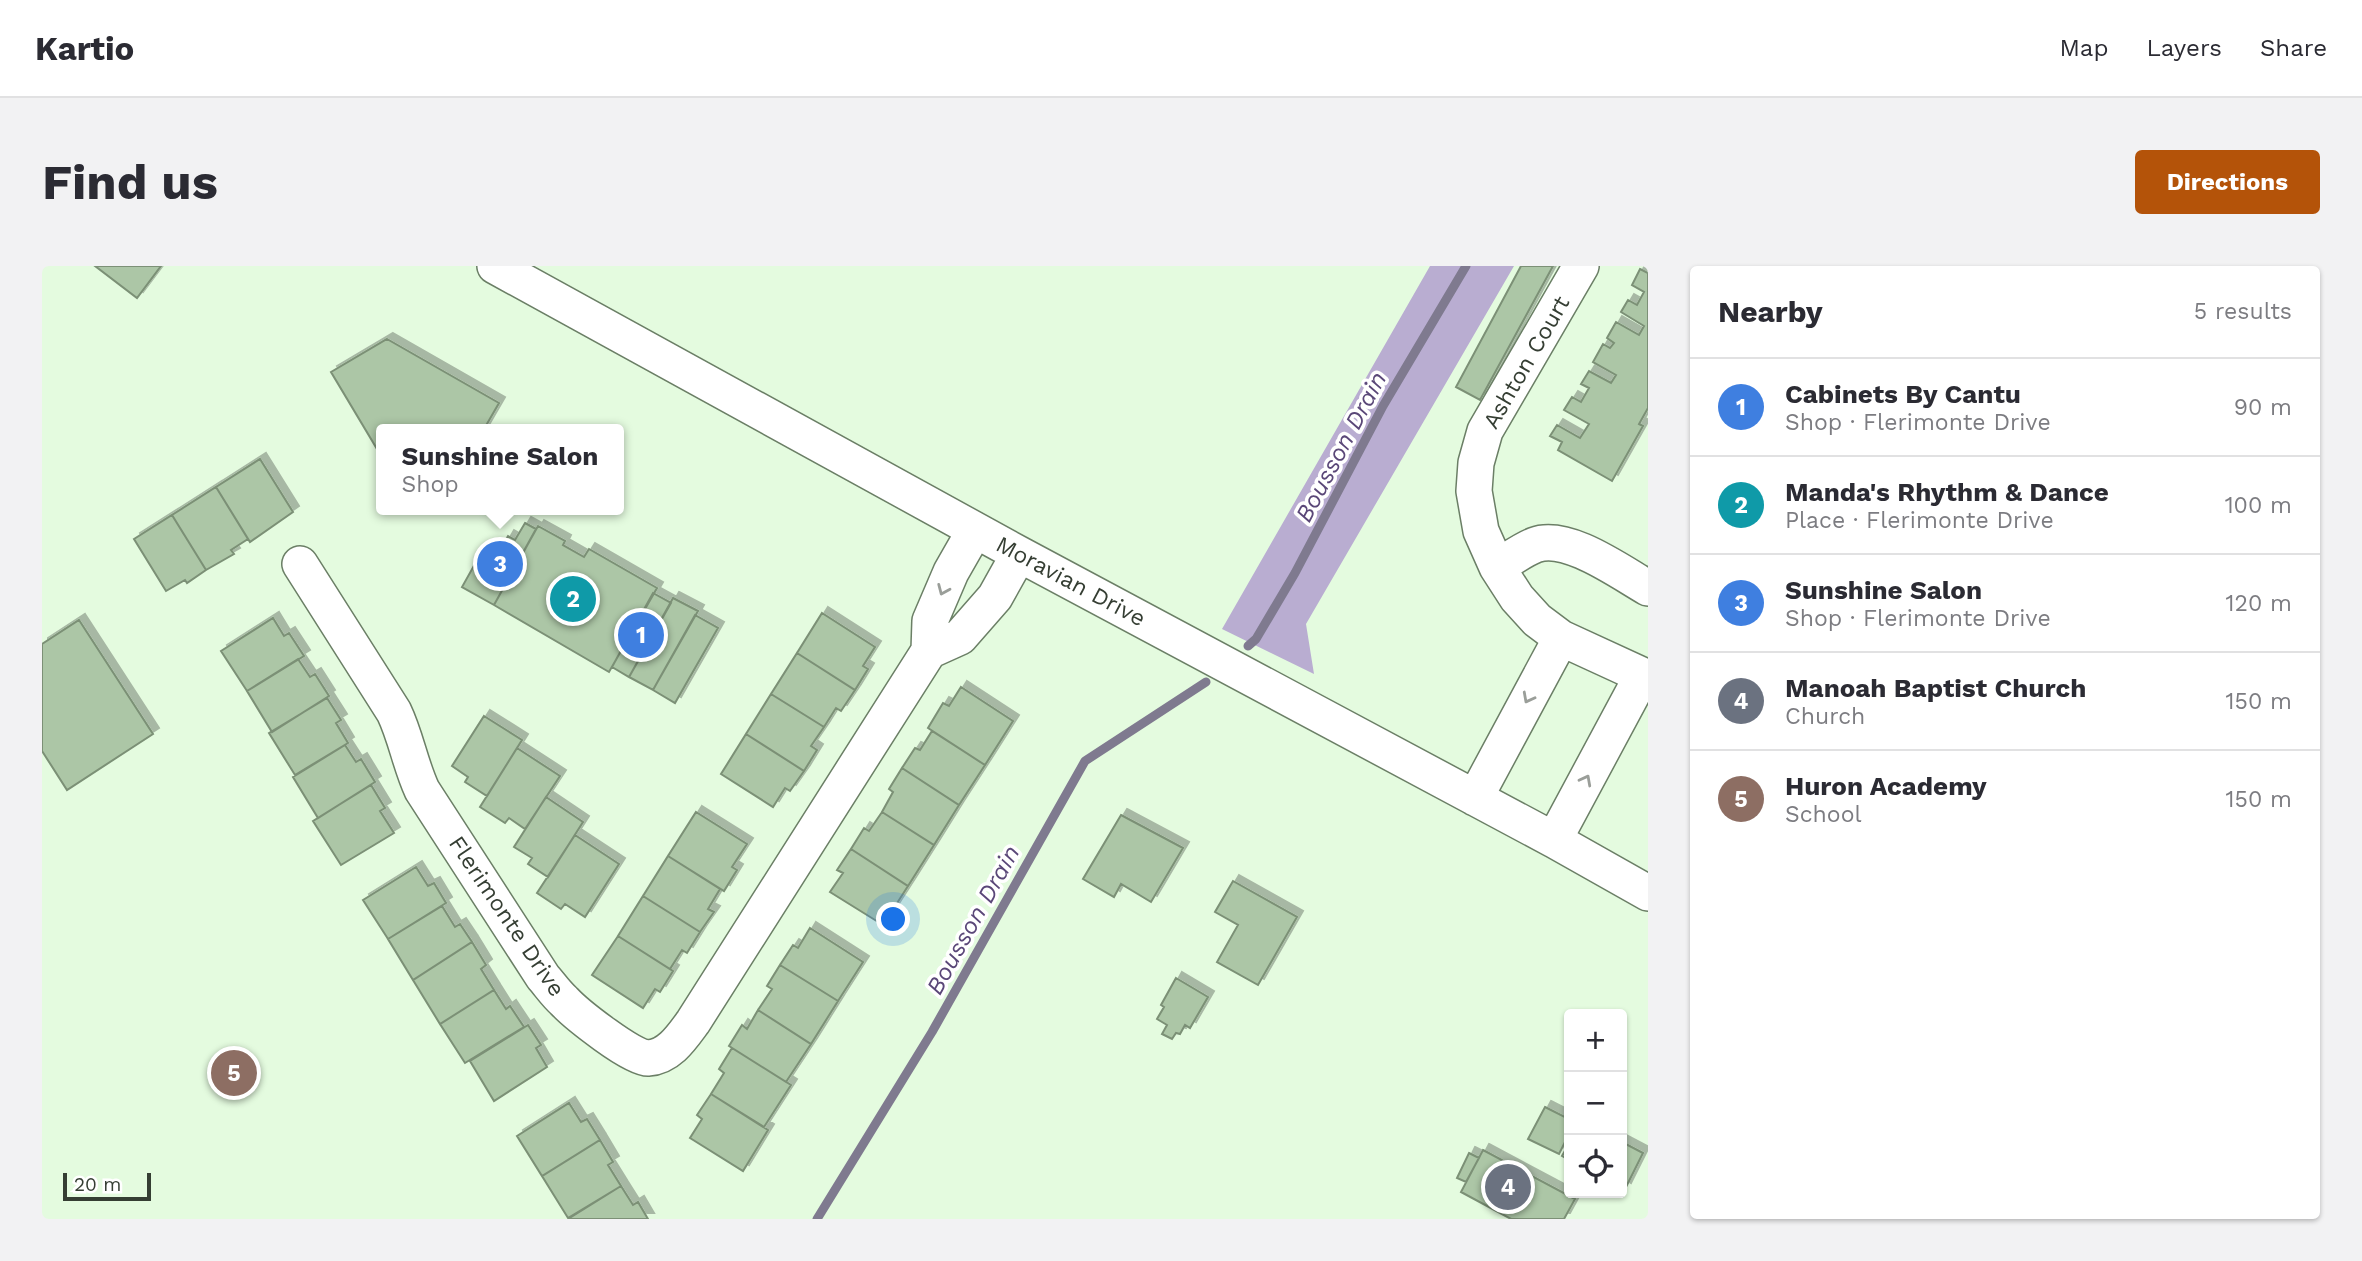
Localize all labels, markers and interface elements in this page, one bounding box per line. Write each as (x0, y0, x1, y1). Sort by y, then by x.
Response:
text: Kartio (35, 29, 134, 68)
text: Map (2060, 34, 2108, 62)
text: Layers (2146, 34, 2222, 62)
text: Share (2260, 34, 2327, 62)
button: Directions (2135, 150, 2320, 214)
text: Find us (42, 153, 218, 211)
street label: Ashton Court (1478, 291, 1576, 433)
text: Nearby (1718, 294, 1823, 329)
text: 5 results (2194, 298, 2292, 325)
water label: Bousson Drain (1290, 367, 1392, 527)
text: Cabinets By Cantu (1785, 379, 2021, 409)
text: 1 (1736, 394, 1746, 421)
text: 90 m (2234, 394, 2292, 421)
text: Shop · Flerimonte Drive (1785, 409, 2051, 436)
popup (376, 424, 624, 515)
text: Sunshine Salon (401, 441, 599, 471)
text: Shop (401, 471, 459, 498)
text: Manda's Rhythm & Dance (1785, 477, 2109, 507)
text: 2 (1734, 492, 1748, 519)
text: 100 m (2225, 492, 2292, 519)
text: Place · Flerimonte Drive (1785, 507, 2054, 534)
street label: Moravian Drive (991, 531, 1150, 632)
pin: 3 (477, 538, 523, 590)
pin: 2 (550, 573, 596, 625)
text: Sunshine Salon (1785, 575, 1982, 605)
one-way arrow (937, 583, 951, 595)
text: 3 (1734, 590, 1748, 617)
text: 120 m (2226, 590, 2292, 617)
text: Shop · Flerimonte Drive (1785, 605, 2051, 632)
pin: 1 (618, 609, 664, 661)
text: Manoah Baptist Church (1785, 673, 2086, 703)
text: 4 (1734, 688, 1748, 715)
text: 150 m (2226, 688, 2292, 715)
one-way arrow (1523, 691, 1537, 703)
text: Church (1785, 703, 1865, 730)
text: Huron Academy (1785, 771, 1987, 801)
one-way arrow (1578, 775, 1591, 787)
text: 5 (1734, 786, 1748, 813)
text: 150 m (2226, 786, 2292, 813)
text: School (1785, 801, 1862, 828)
street label: Flerimonte Drive (443, 831, 570, 1002)
water label: Bousson Drain (920, 841, 1026, 999)
your location (876, 902, 910, 936)
map controls (1564, 1009, 1627, 1198)
button: + (1564, 1009, 1627, 1072)
pin: 5 (211, 1047, 257, 1099)
button: − (1564, 1072, 1627, 1135)
button: locate (1564, 1135, 1627, 1198)
pin: 4 (1485, 1161, 1531, 1213)
scale bar (63, 1170, 150, 1202)
text: 20 m (74, 1173, 121, 1196)

